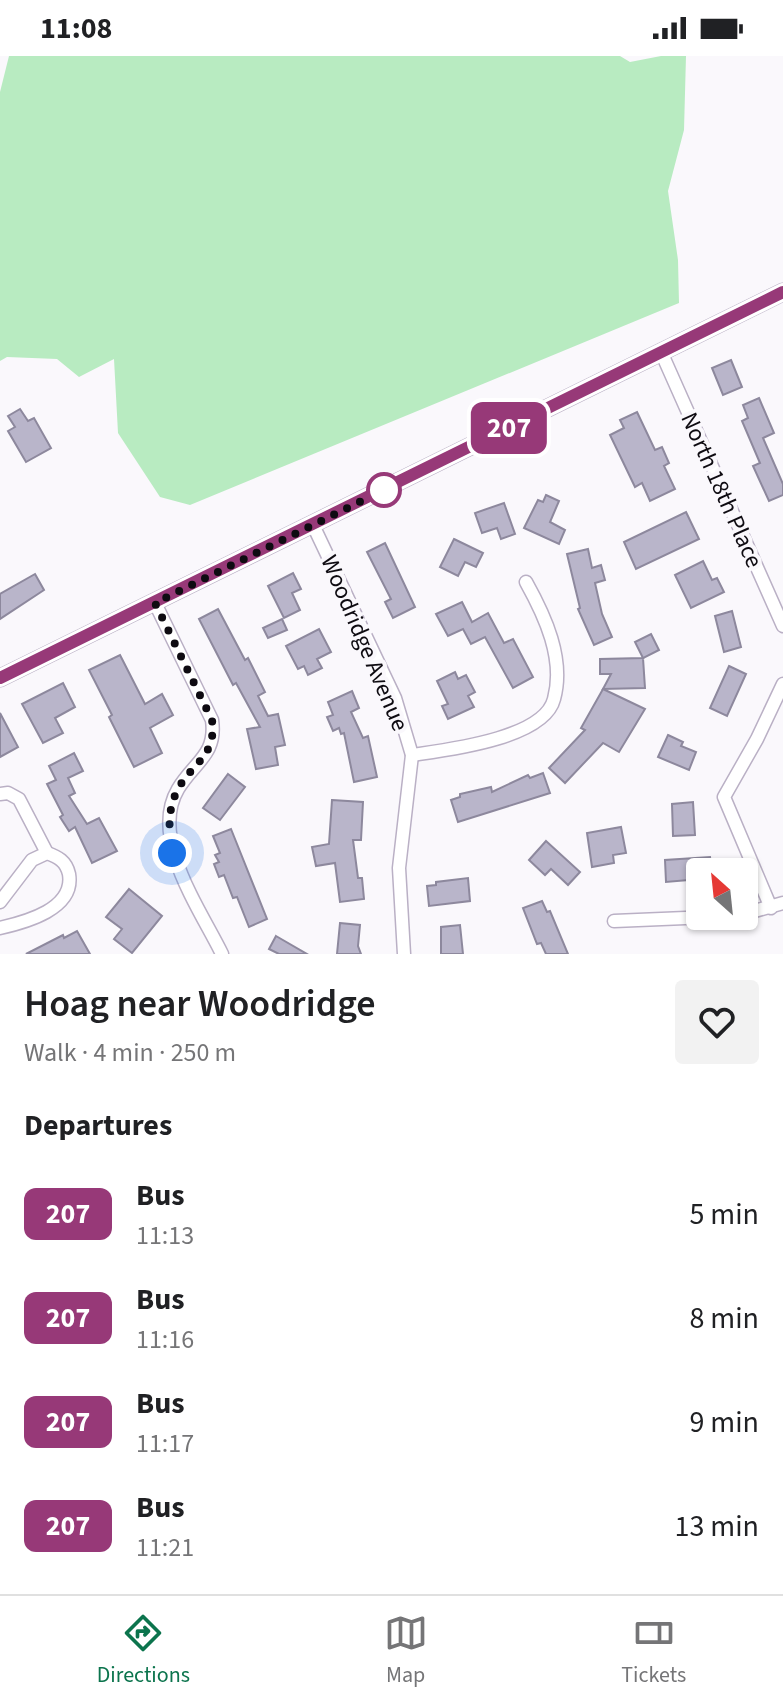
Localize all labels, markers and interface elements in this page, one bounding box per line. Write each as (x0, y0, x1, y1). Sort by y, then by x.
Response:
text: 11:08 (40, 7, 112, 50)
line badge: 207 (463, 402, 555, 454)
street label: North 18th Place (672, 407, 771, 574)
text: 207 (487, 408, 531, 448)
unlabelled marker (367, 473, 401, 507)
street label: Woodridge Avenue (312, 550, 417, 737)
your location (152, 833, 192, 873)
north arrow (686, 858, 758, 930)
map controls (686, 858, 758, 930)
text: Hoag near Woodridge (24, 977, 376, 1031)
button: heart (675, 980, 759, 1064)
text: Walk · 4 min · 250 m (24, 1034, 236, 1071)
text: Departures (24, 1104, 172, 1147)
text: Bus (136, 1174, 184, 1217)
text: 5 min (689, 1193, 759, 1236)
text: 207 (46, 1194, 90, 1234)
text: 11:13 (136, 1217, 194, 1254)
text: Bus (136, 1278, 184, 1321)
text: 8 min (689, 1297, 759, 1340)
text: 207 (46, 1298, 90, 1338)
text: 11:16 (136, 1321, 194, 1358)
text: Bus (136, 1382, 184, 1425)
text: 9 min (689, 1401, 759, 1444)
text: 207 (46, 1402, 90, 1442)
text: 11:17 (136, 1425, 194, 1462)
text: Bus (136, 1486, 184, 1529)
text: 13 min (675, 1505, 759, 1548)
text: 207 (46, 1506, 90, 1546)
text: 11:21 (136, 1529, 194, 1566)
tab: Directions (97, 1611, 190, 1691)
tab: Map (384, 1611, 428, 1691)
tab: Tickets (621, 1611, 686, 1691)

